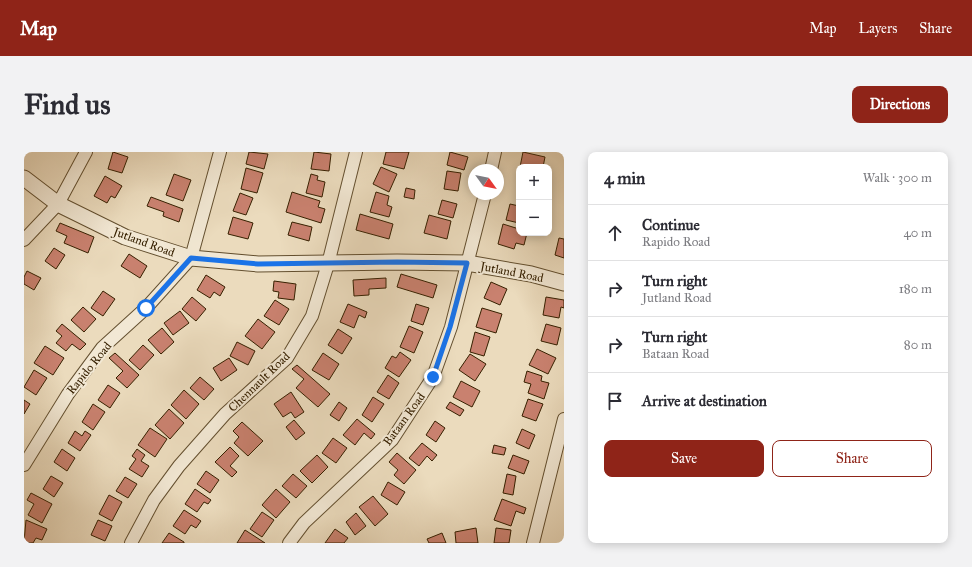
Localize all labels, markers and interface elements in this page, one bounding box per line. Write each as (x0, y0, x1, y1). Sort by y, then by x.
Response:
text: Map (20, 17, 57, 40)
text: Map (809, 20, 837, 37)
text: Layers (859, 20, 897, 37)
text: Share (919, 20, 952, 37)
button: Directions (852, 86, 948, 123)
text: Find us (24, 87, 110, 122)
north arrow (468, 164, 504, 200)
map controls (516, 164, 552, 236)
button: + (516, 164, 552, 200)
text: 4 min (604, 168, 645, 189)
text: Walk · 300 m (863, 170, 932, 186)
button: − (516, 200, 552, 236)
text: Continue (642, 216, 700, 234)
icon: ahead (604, 222, 626, 244)
street label: Jutland Road (109, 224, 177, 260)
text: 40 m (903, 225, 932, 241)
text: Rapido Road (642, 234, 710, 250)
street label: Jutland Road (477, 259, 545, 286)
text: Turn right (642, 272, 707, 290)
icon: right (604, 278, 626, 300)
text: 180 m (899, 281, 932, 297)
text: Jutland Road (642, 290, 712, 306)
route start (137, 299, 155, 317)
text: Turn right (642, 328, 707, 346)
icon: right (604, 334, 626, 356)
text: 80 m (904, 337, 932, 353)
street label: Rapido Road (64, 339, 114, 397)
text: Bataan Road (642, 346, 709, 362)
street label: Chennault Road (225, 349, 293, 415)
route end (424, 368, 442, 386)
street label: Bataan Road (380, 390, 428, 448)
icon: arrive (604, 390, 626, 412)
text: Arrive at destination (642, 392, 767, 410)
button: Save (604, 440, 764, 477)
button: Share (772, 440, 932, 477)

